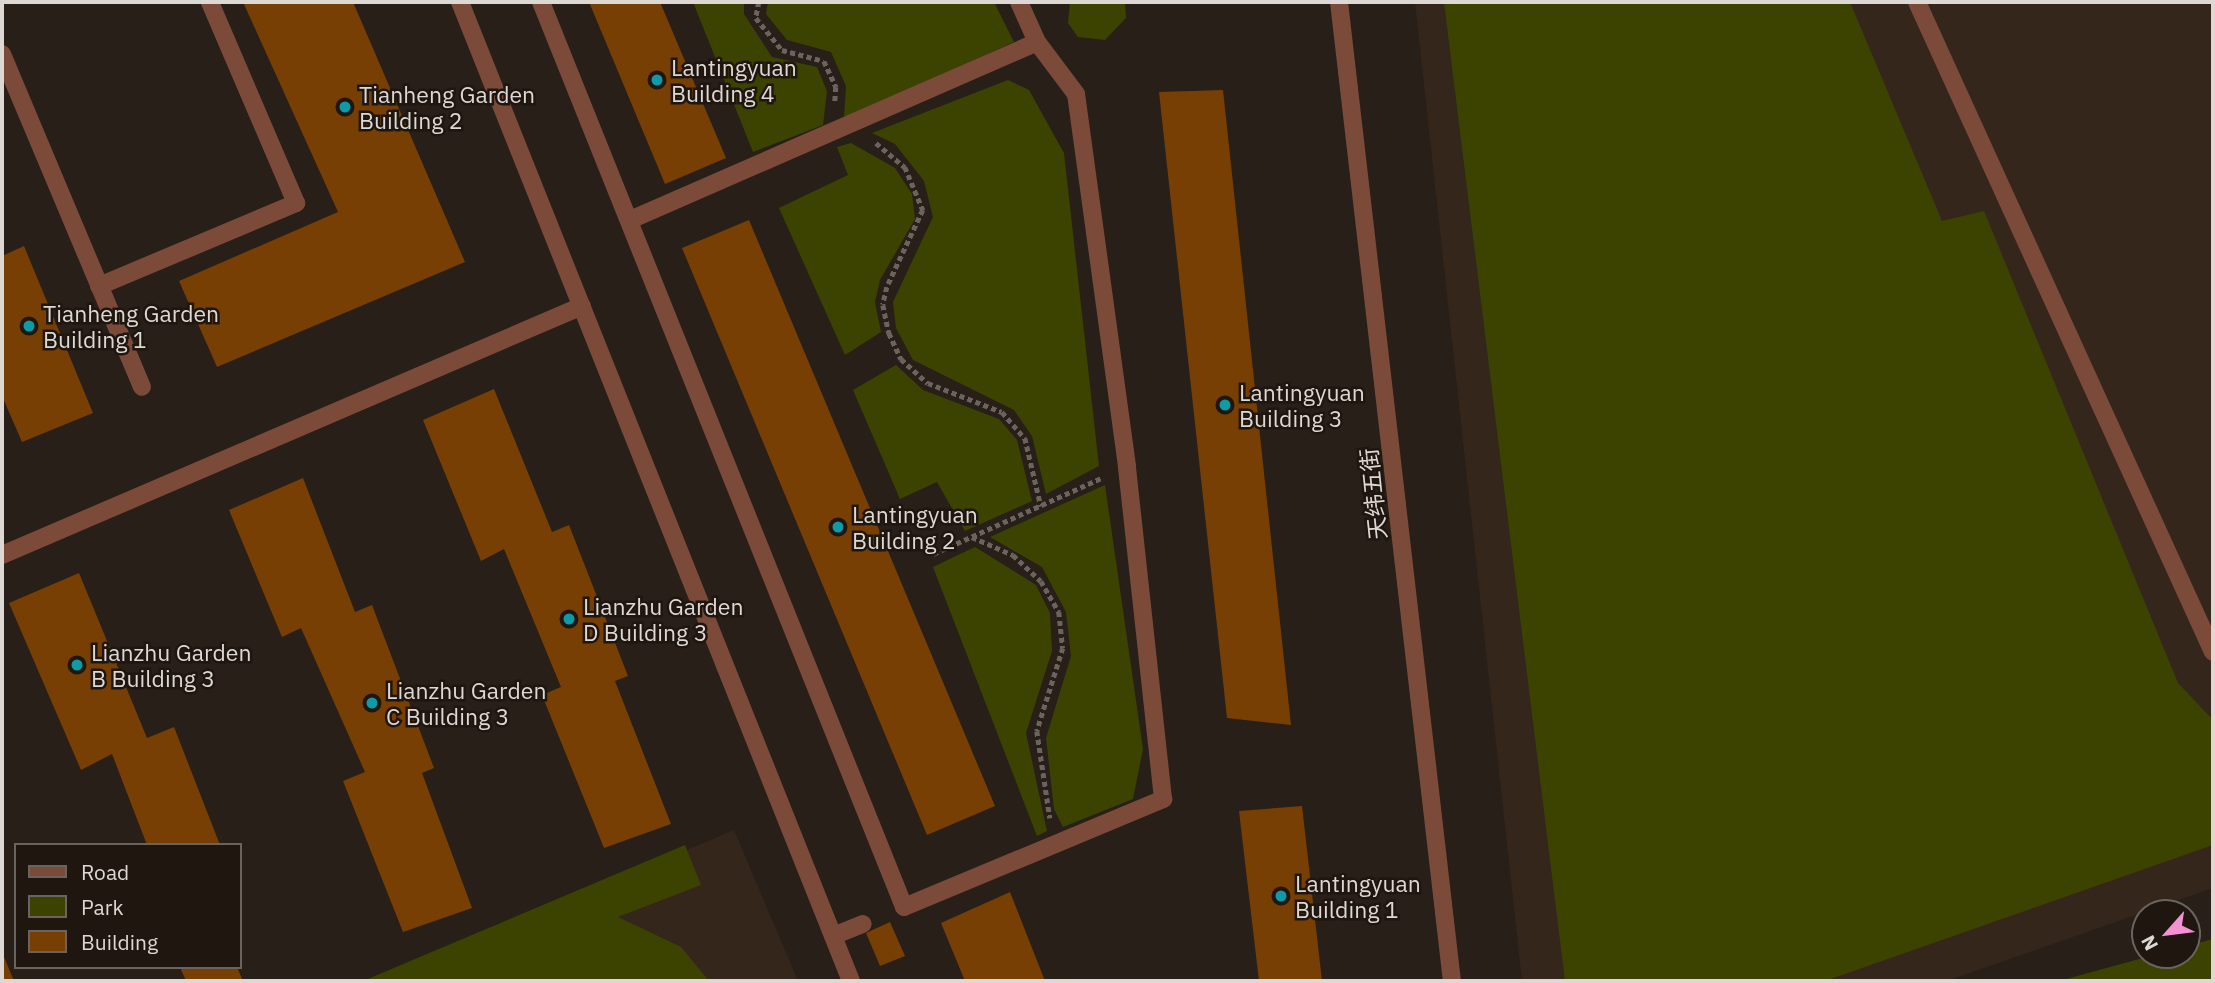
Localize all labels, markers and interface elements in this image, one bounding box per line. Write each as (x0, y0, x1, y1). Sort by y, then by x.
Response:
place label: Lantingyuan Building 4 (671, 53, 797, 107)
marker: Lantingyuan Building 4 (649, 72, 665, 88)
place label: Tianheng Garden Building 2 (359, 80, 535, 134)
marker: Tianheng Garden Building 2 (337, 99, 353, 115)
place label: Tianheng Garden Building 1 (43, 299, 219, 353)
marker: Tianheng Garden Building 1 (21, 318, 37, 334)
place label: Lantingyuan Building 3 (1239, 378, 1365, 432)
marker: Lantingyuan Building 3 (1217, 397, 1233, 413)
street label: 天纬五街 (1354, 447, 1392, 541)
place label: Lantingyuan Building 2 (852, 500, 978, 554)
marker: Lantingyuan Building 2 (830, 519, 846, 535)
place label: Lianzhu Garden D Building 3 (583, 592, 743, 646)
marker: Lianzhu Garden D Building 3 (561, 611, 577, 627)
place label: Lianzhu Garden B Building 3 (91, 638, 251, 692)
marker: Lianzhu Garden B Building 3 (69, 657, 85, 673)
place label: Lianzhu Garden C Building 3 (386, 676, 546, 730)
marker: Lianzhu Garden C Building 3 (364, 695, 380, 711)
legend (14, 843, 242, 969)
text: Road (81, 858, 129, 886)
place label: Lantingyuan Building 1 (1295, 869, 1421, 923)
marker: Lantingyuan Building 1 (1273, 888, 1289, 904)
text: Park (81, 893, 124, 921)
north arrow (2131, 899, 2201, 969)
text: Building (81, 928, 158, 956)
text: N (2135, 931, 2163, 955)

